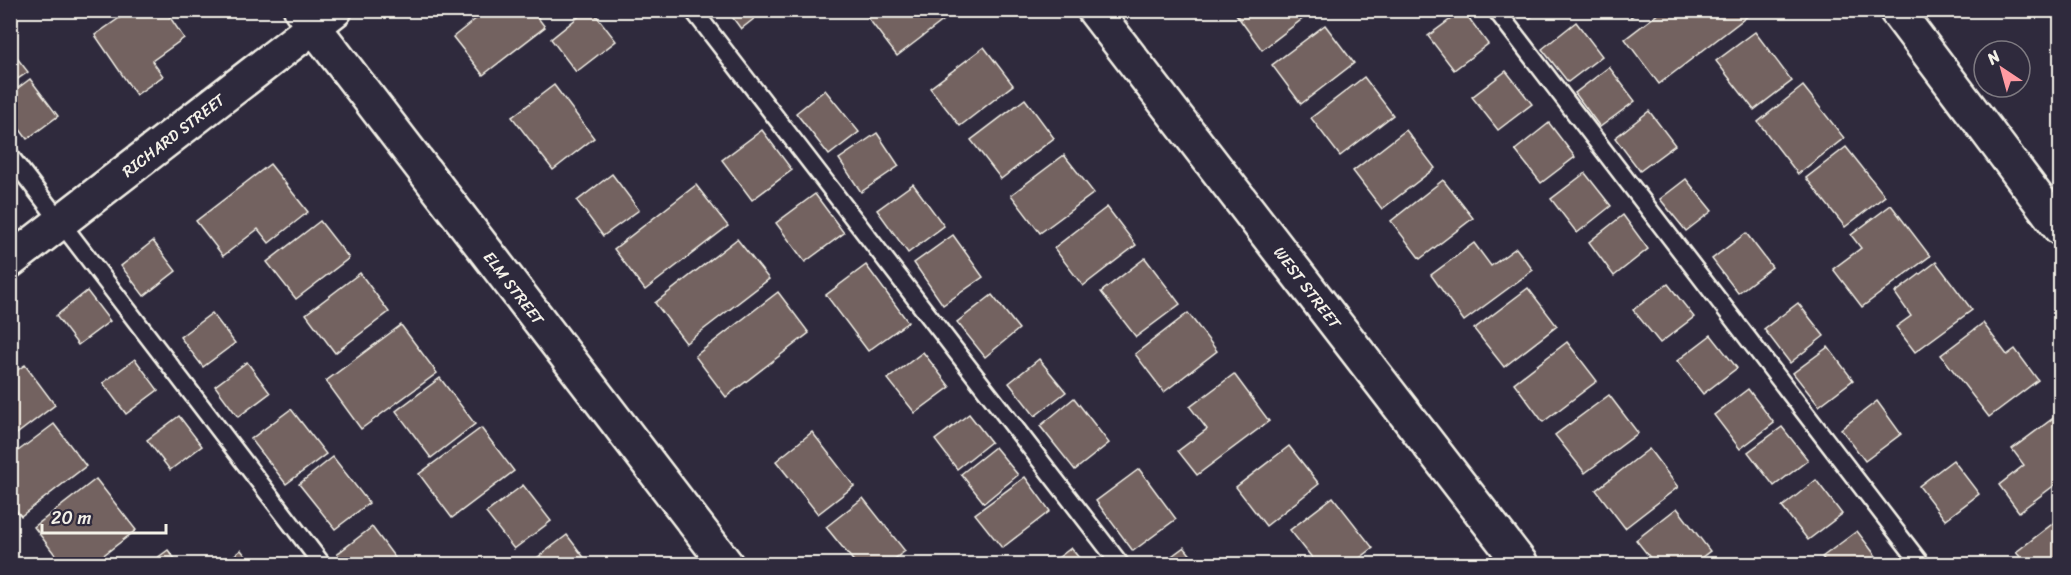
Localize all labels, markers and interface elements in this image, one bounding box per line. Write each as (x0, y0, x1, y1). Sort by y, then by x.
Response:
north arrow (1972, 39, 2032, 99)
text: N (1980, 42, 2007, 73)
street label: RICHARD STREET (115, 85, 232, 185)
street label: WEST STREET (1266, 239, 1350, 336)
street label: ELM STREET (476, 244, 553, 332)
scale bar (42, 497, 166, 535)
text: 20 m (51, 502, 91, 534)

